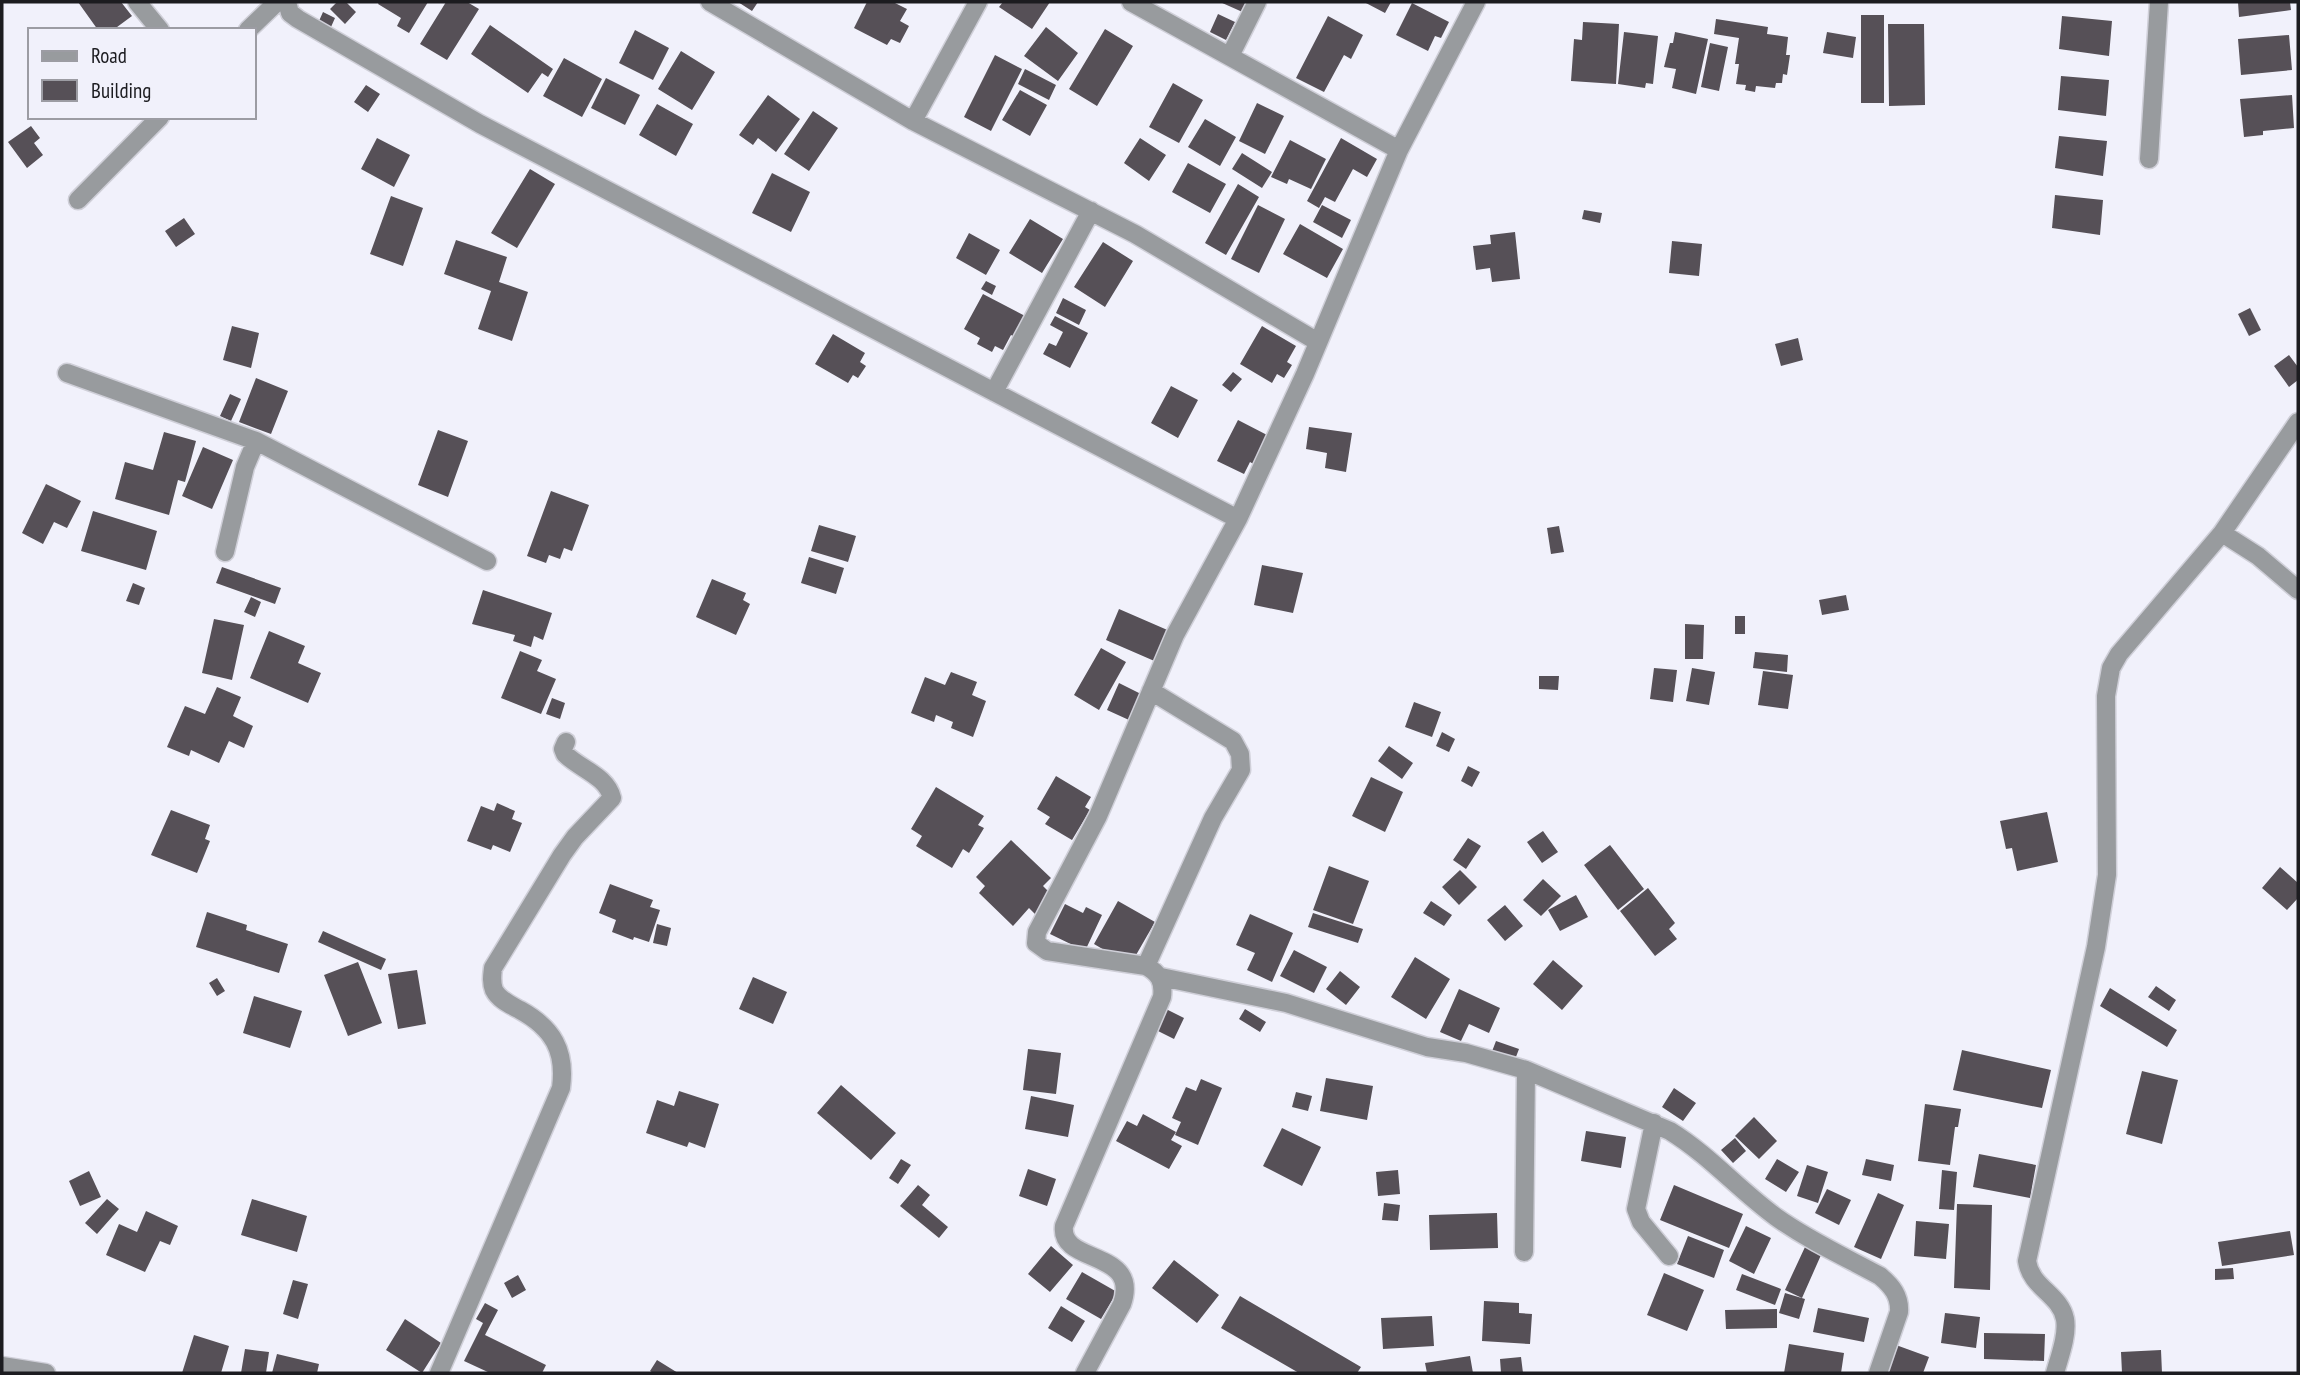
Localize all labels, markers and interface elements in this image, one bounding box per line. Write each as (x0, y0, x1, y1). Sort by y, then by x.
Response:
legend (28, 28, 256, 119)
text: Road (91, 42, 127, 69)
text: Building (91, 77, 151, 104)

